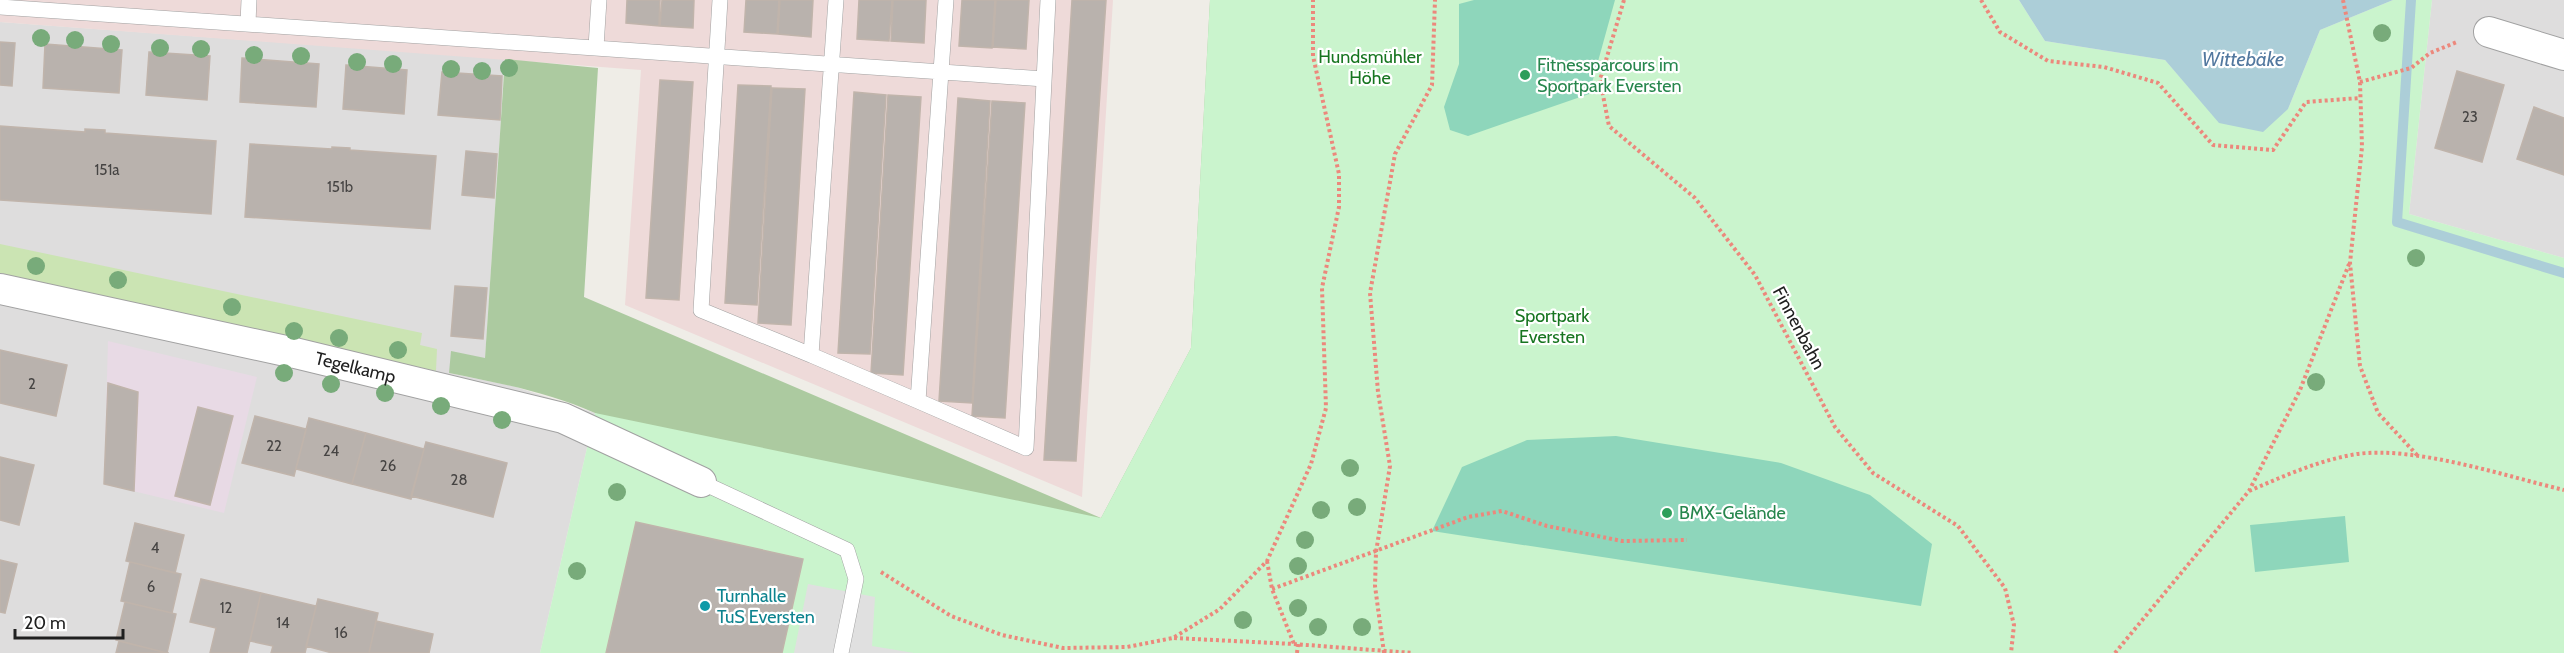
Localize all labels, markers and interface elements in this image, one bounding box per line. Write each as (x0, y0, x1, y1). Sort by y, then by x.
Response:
park label: Hundsmühler Höhe (1318, 46, 1422, 89)
water label: Wittebäke (2202, 47, 2284, 71)
place label: Fitnessparcours im Sportpark Eversten (1537, 54, 1682, 97)
marker: Fitnessparcours im Sportpark Eversten (1518, 68, 1532, 82)
house number: 23 (2462, 108, 2478, 126)
house number: 151a (94, 161, 120, 179)
house number: 151b (327, 178, 353, 196)
street label: Finnenbahn (1768, 283, 1830, 373)
park label: Sportpark Eversten (1515, 305, 1590, 348)
street label: Tegelkamp (313, 347, 398, 388)
house number: 2 (28, 375, 36, 393)
house number: 22 (266, 437, 282, 455)
house number: 24 (323, 442, 340, 460)
house number: 26 (380, 457, 396, 475)
house number: 28 (451, 471, 467, 489)
place label: BMX-Gelände (1679, 502, 1786, 524)
marker: BMX-Gelände (1660, 506, 1674, 520)
house number: 4 (151, 539, 160, 557)
house number: 6 (147, 578, 155, 596)
place label: Turnhalle TuS Eversten (717, 585, 815, 628)
house number: 12 (220, 599, 233, 617)
marker: Turnhalle TuS Eversten (698, 599, 712, 613)
scale bar (15, 602, 123, 640)
text: 20 m (24, 612, 66, 634)
house number: 14 (276, 614, 290, 632)
house number: 16 (334, 624, 348, 642)

